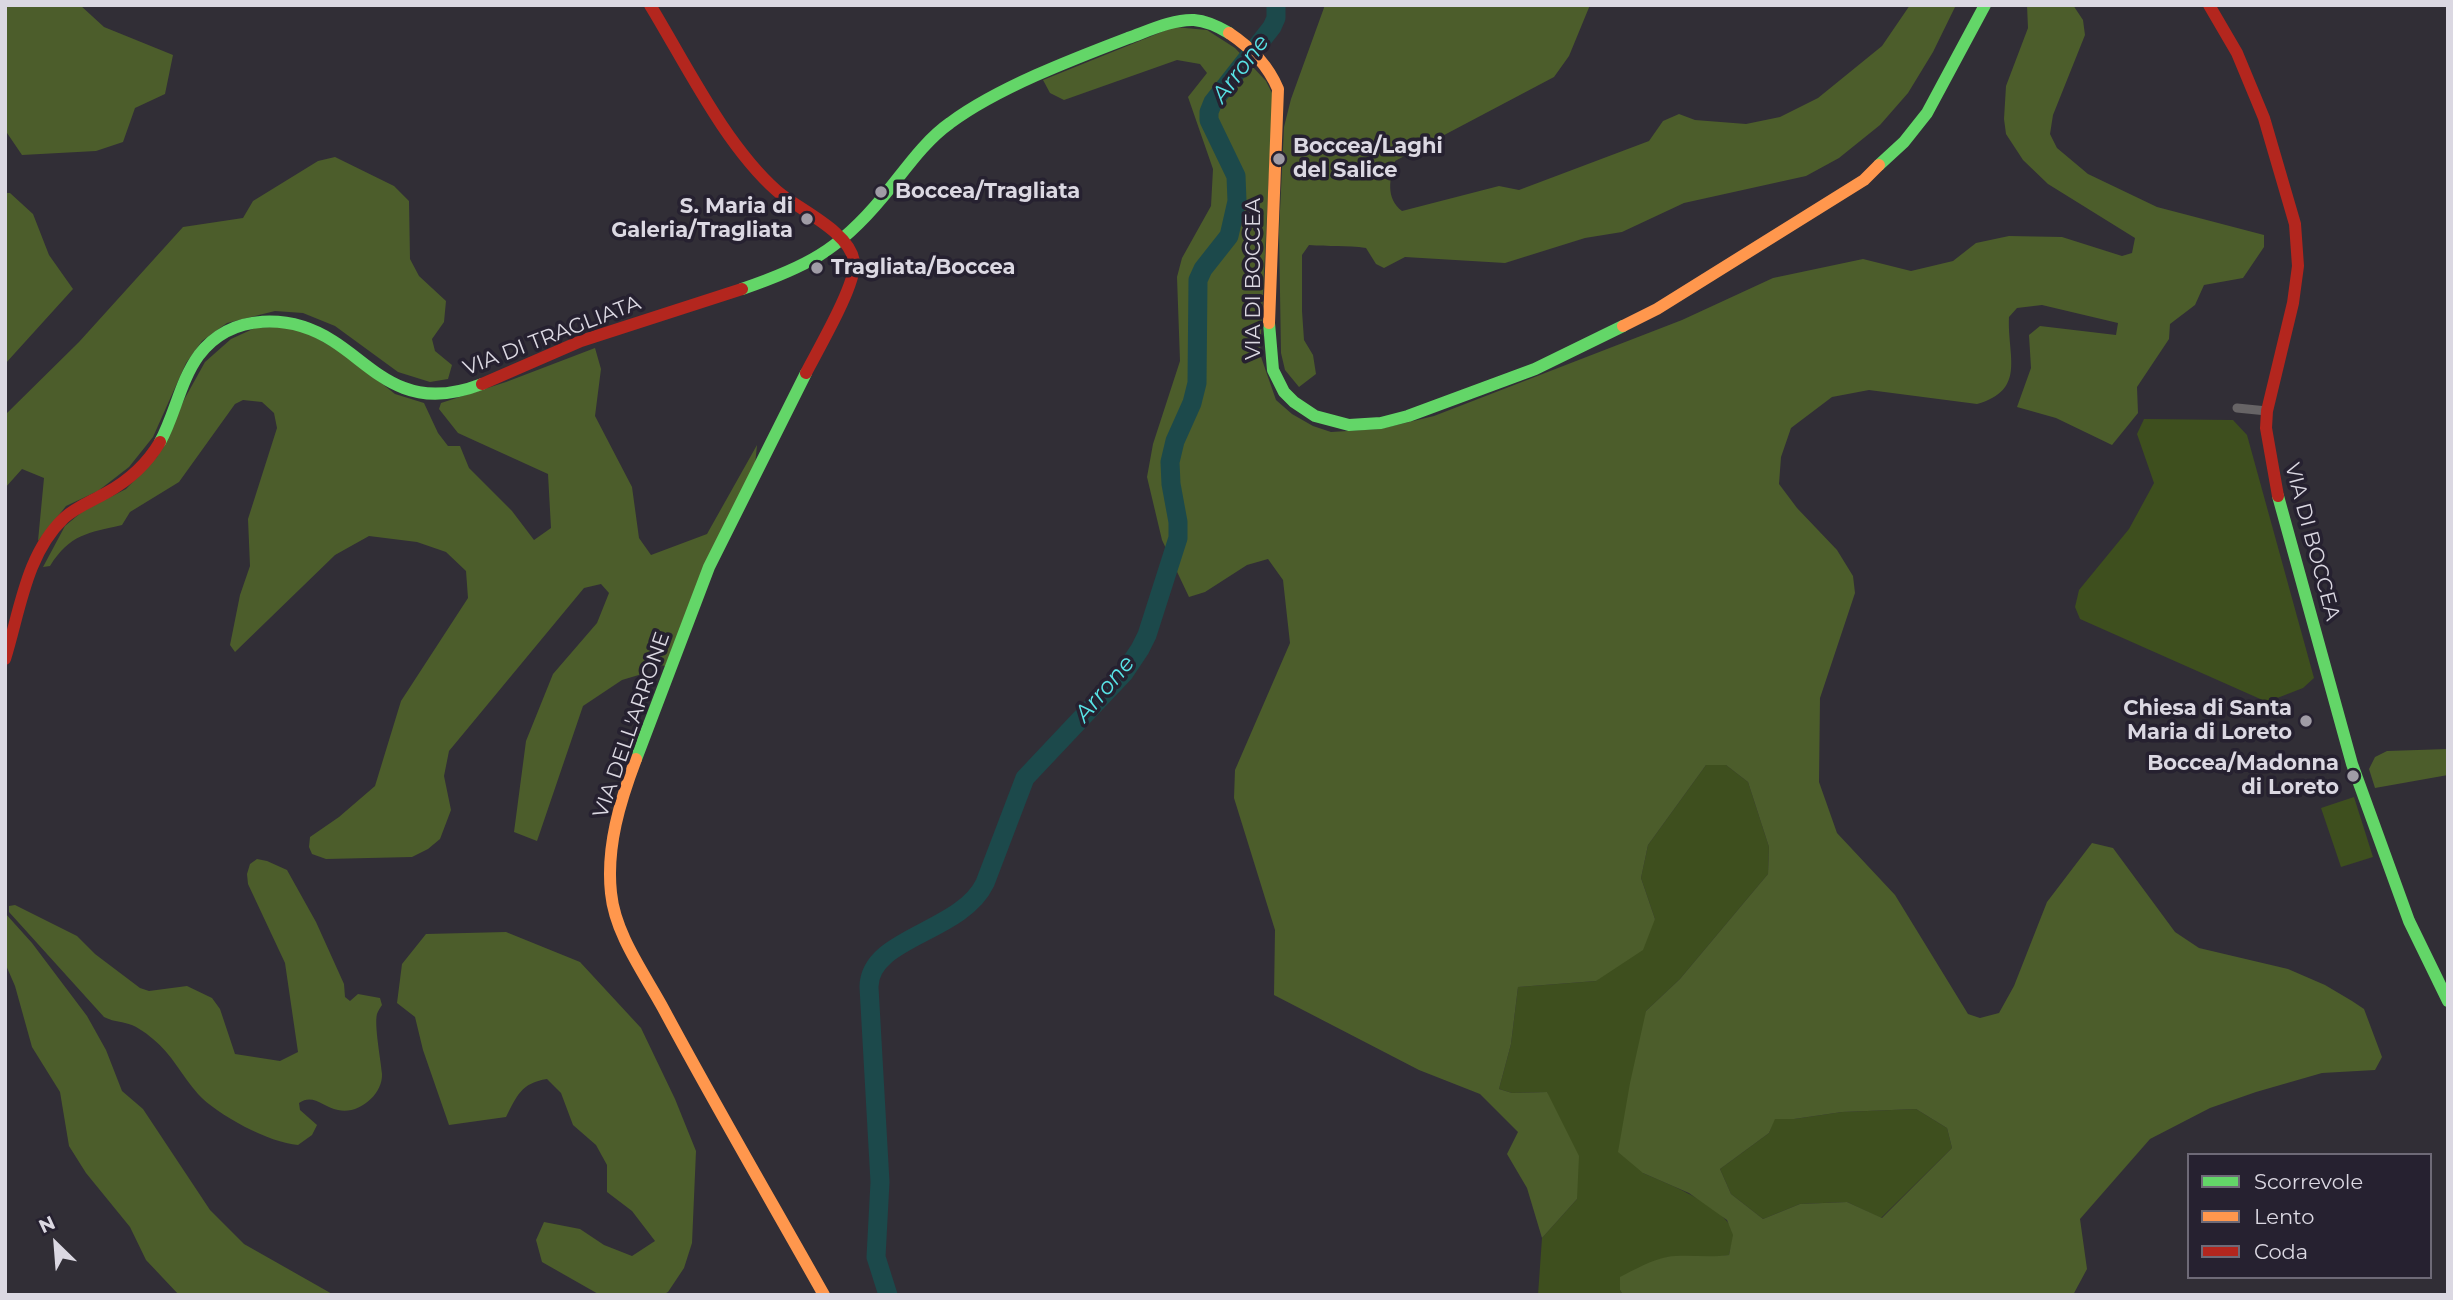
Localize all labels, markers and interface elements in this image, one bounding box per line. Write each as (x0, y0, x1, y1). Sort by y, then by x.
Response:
water label: Arrone (1206, 29, 1276, 109)
place label: Boccea/Laghi del Salice (1293, 134, 1443, 184)
marker: Boccea/Laghi del Salice (1271, 151, 1287, 167)
place label: Boccea/Tragliata (895, 179, 1080, 205)
marker: Boccea/Tragliata (873, 184, 889, 200)
place label: S. Maria di Galeria/Tragliata (611, 194, 793, 244)
street label: VIA DI BOCCEA (1241, 198, 1267, 360)
marker: S. Maria di Galeria/Tragliata (799, 211, 815, 227)
place label: Tragliata/Boccea (831, 255, 1015, 281)
marker: Tragliata/Boccea (809, 260, 825, 276)
street label: VIA DI TRAGLIATA (460, 291, 644, 381)
street label: VIA DI BOCCEA (2279, 460, 2345, 624)
street label: VIA DELL'ARRONE (588, 629, 676, 821)
water label: Arrone (1069, 650, 1141, 728)
place label: Chiesa di Santa Maria di Loreto (2123, 696, 2292, 746)
marker: Chiesa di Santa Maria di Loreto (2298, 713, 2314, 729)
place label: Boccea/Madonna di Loreto (2147, 751, 2339, 801)
marker: Boccea/Madonna di Loreto (2345, 768, 2361, 784)
legend (2187, 1153, 2432, 1279)
text: Scorrevole (2254, 1169, 2363, 1194)
text: Lento (2254, 1204, 2314, 1229)
north arrow (21, 1209, 91, 1279)
text: N (35, 1211, 59, 1238)
text: Coda (2254, 1239, 2308, 1264)

